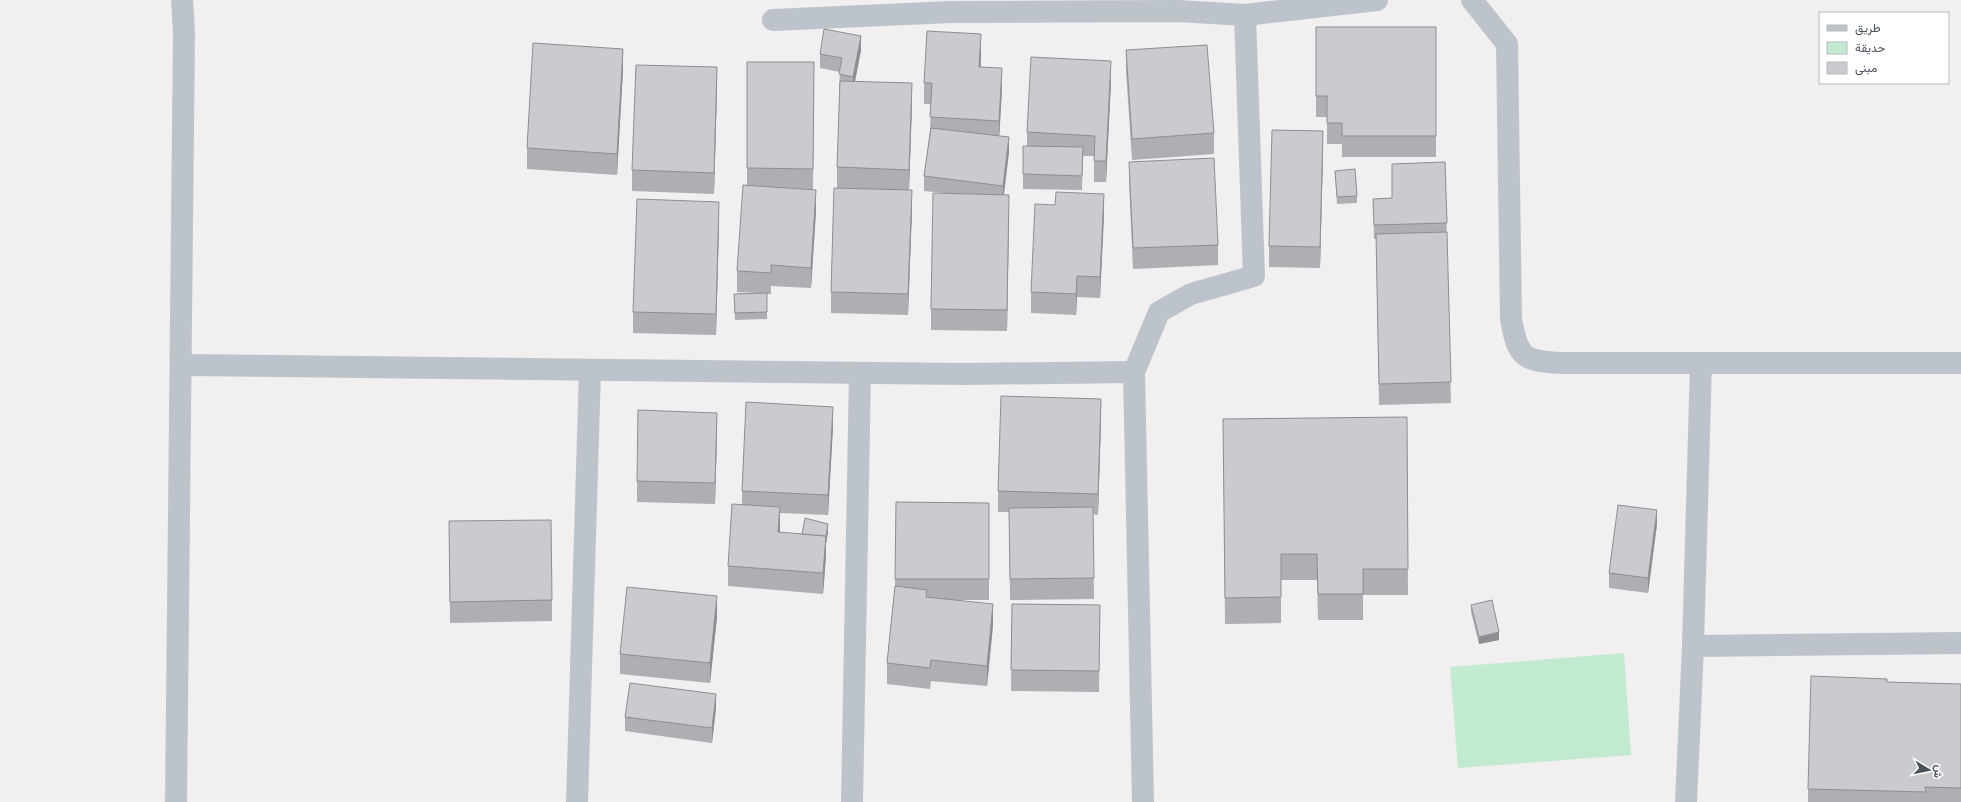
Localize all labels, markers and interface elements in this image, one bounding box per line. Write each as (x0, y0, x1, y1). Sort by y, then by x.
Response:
legend (1819, 12, 1949, 84)
text: طريق (1855, 21, 1881, 36)
text: حديقة (1855, 41, 1885, 55)
text: مبنى (1855, 61, 1877, 76)
north arrow (1909, 750, 1949, 790)
text: ش (1931, 764, 1946, 779)

